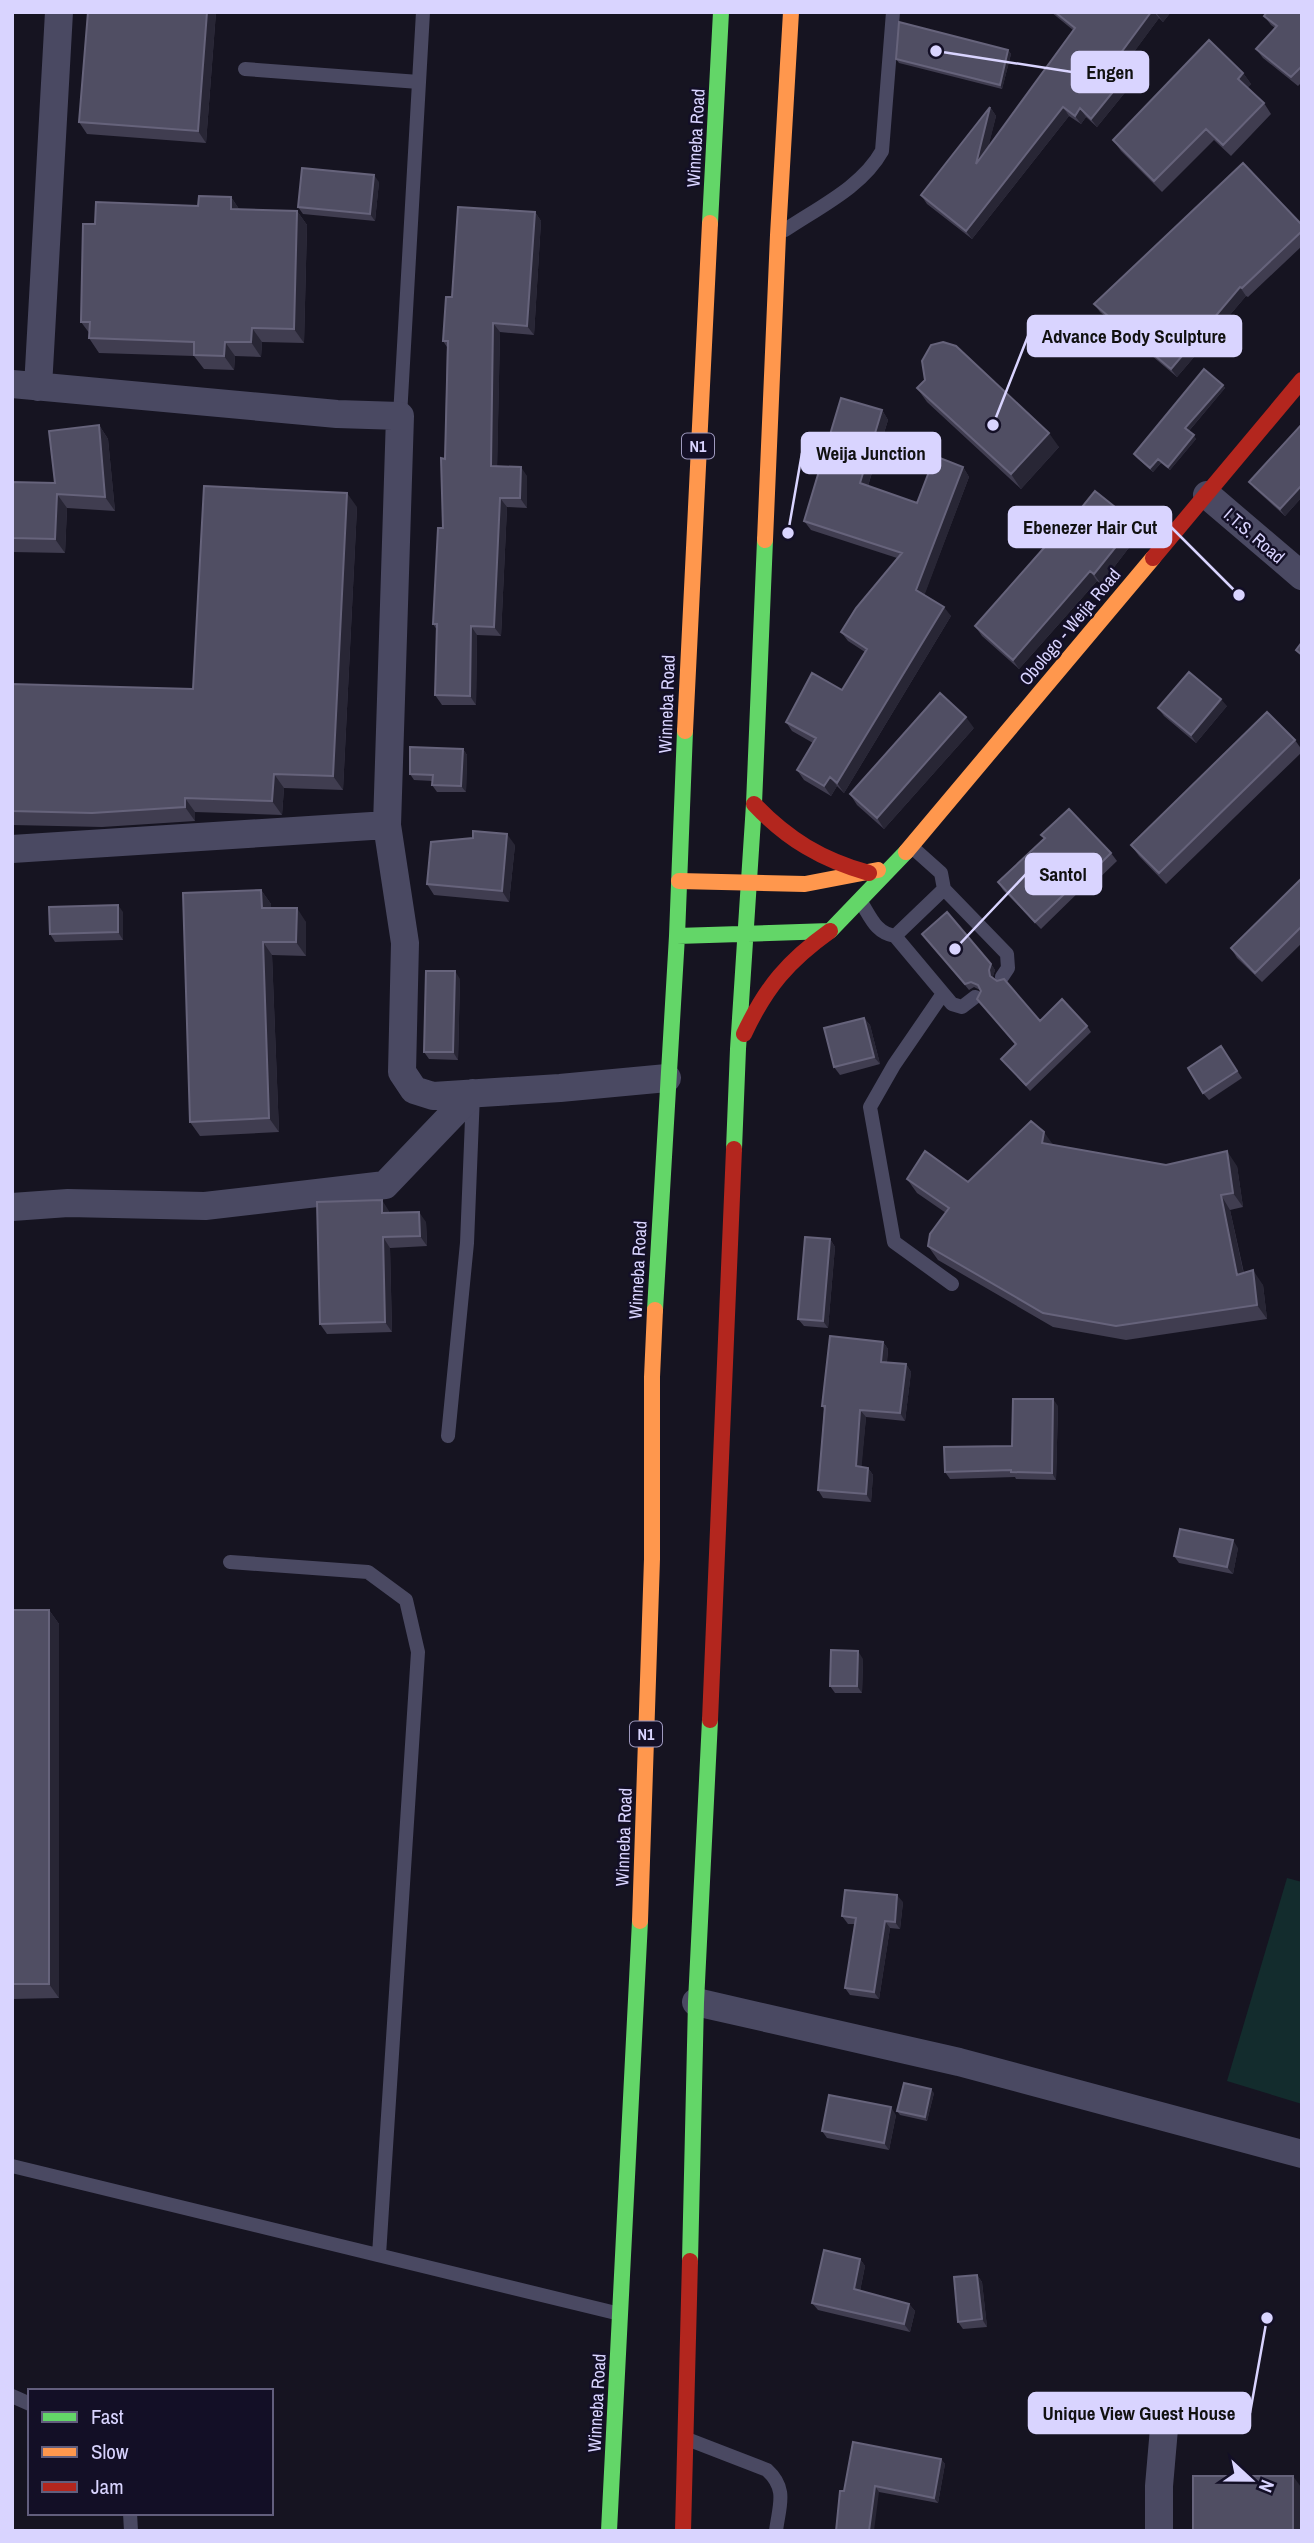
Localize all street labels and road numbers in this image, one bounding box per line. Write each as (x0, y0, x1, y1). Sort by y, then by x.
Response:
street label: Winneba Road (680, 88, 711, 188)
road number: N1 (682, 434, 714, 458)
street label: I.T.S. Road (1219, 502, 1290, 569)
street label: Obologo - Weija Road (1013, 563, 1126, 691)
street label: Winneba Road (652, 654, 681, 754)
street label: Winneba Road (622, 1220, 653, 1320)
road number: N1 (630, 1722, 662, 1746)
street label: Winneba Road (609, 1787, 638, 1887)
street label: Winneba Road (581, 2353, 612, 2453)

